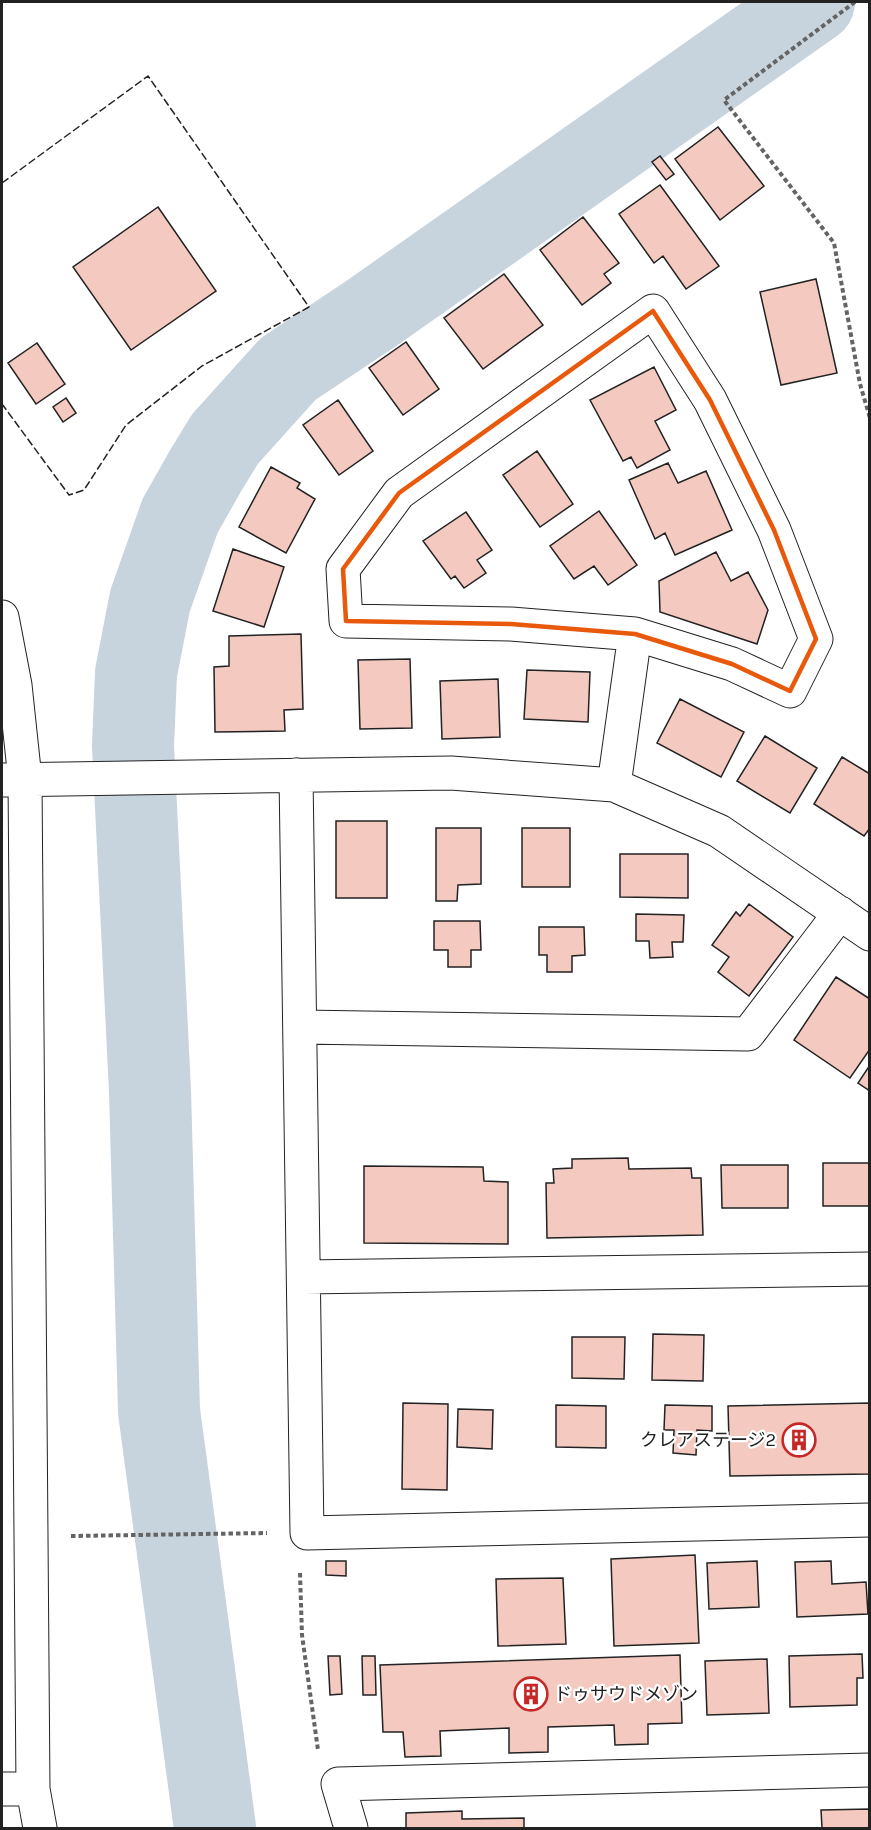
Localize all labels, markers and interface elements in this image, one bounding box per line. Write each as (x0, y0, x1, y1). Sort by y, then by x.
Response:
building icon: クレアステージ2 (781, 1422, 817, 1458)
place label: クレアステージ2 (640, 1429, 776, 1451)
building icon: ドゥサウドメゾン (513, 1676, 549, 1712)
place label: ドゥサウドメゾン (554, 1683, 698, 1705)

